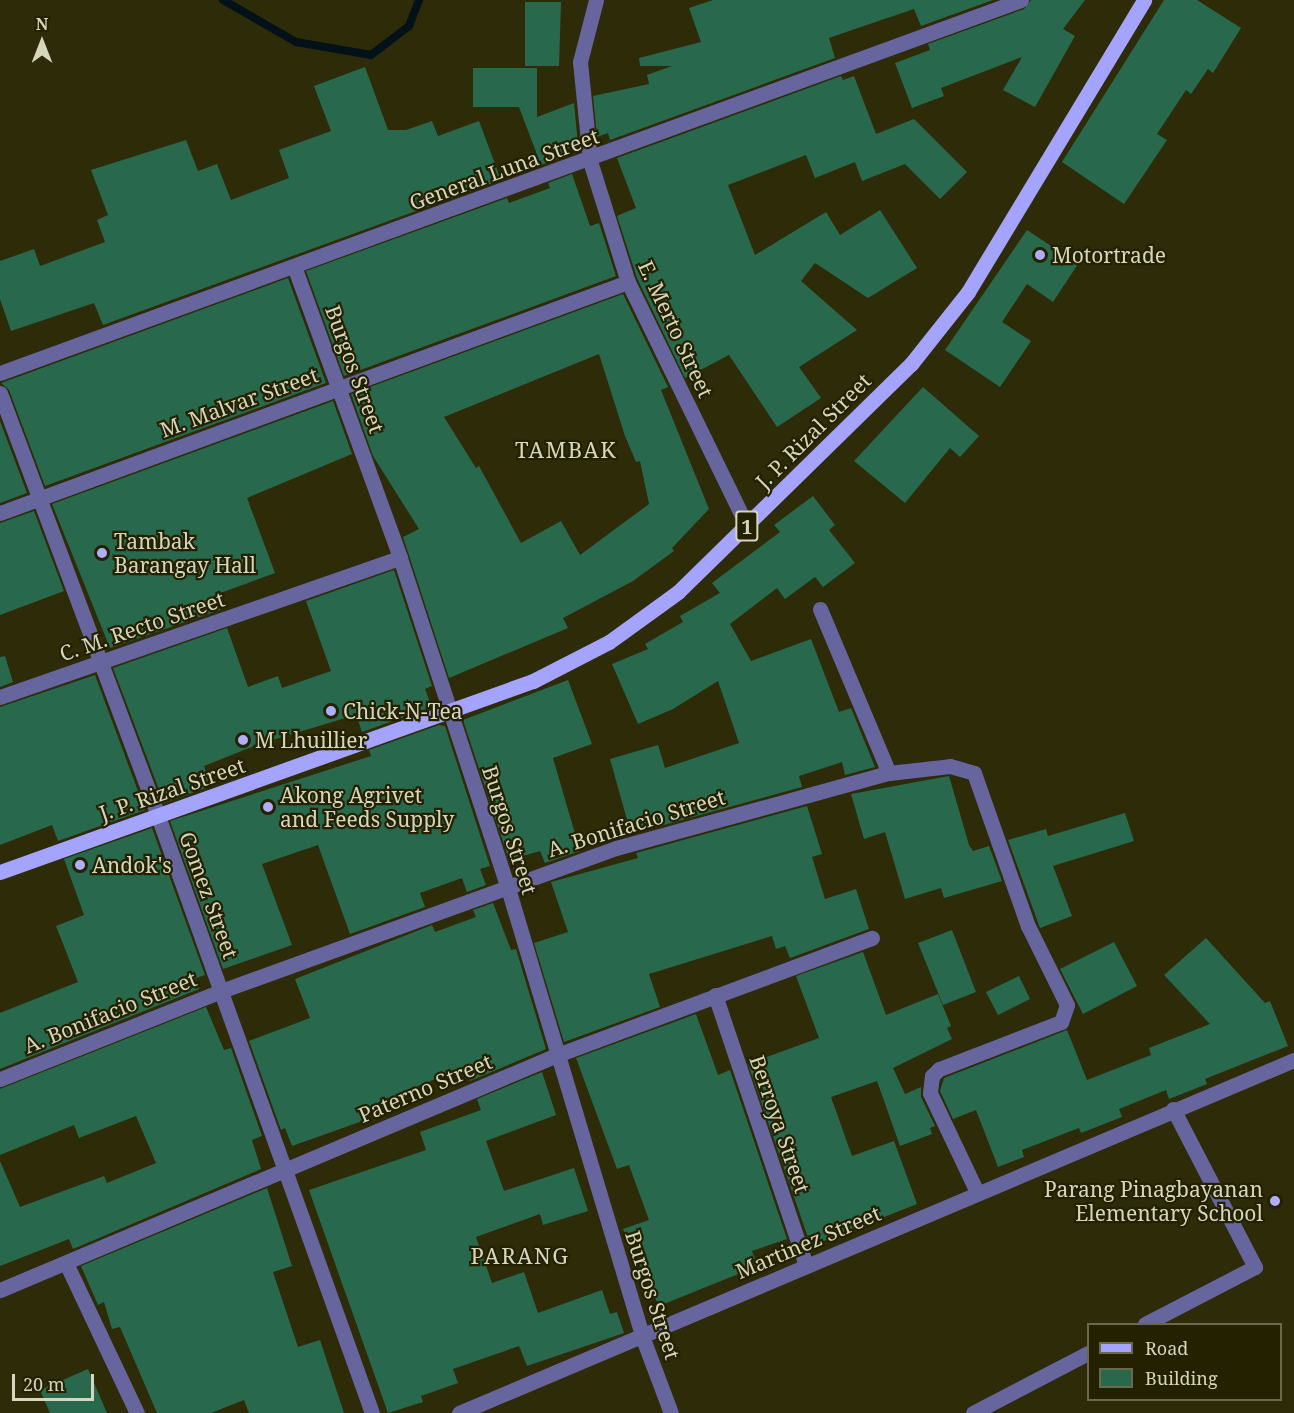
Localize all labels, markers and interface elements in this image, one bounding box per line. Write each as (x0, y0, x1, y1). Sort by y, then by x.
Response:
north arrow (12, 12, 72, 72)
text: N (36, 13, 48, 35)
street label: General Luna Street (406, 123, 602, 215)
place label: Motortrade (1052, 242, 1166, 268)
marker: Motortrade (1033, 248, 1047, 262)
street label: E. Merto Street (633, 257, 719, 401)
street label: Burgos Street (320, 302, 390, 436)
street label: M. Malvar Street (157, 362, 321, 442)
street label: J. P. Rizal Street (750, 368, 876, 494)
district label: TAMBAK (515, 437, 617, 463)
road number: 1 (735, 509, 759, 543)
place label: Tambak Barangay Hall (114, 528, 256, 578)
marker: Tambak Barangay Hall (95, 546, 109, 560)
street label: C. M. Recto Street (56, 586, 228, 666)
place label: Chick-N-Tea (343, 698, 462, 724)
marker: Chick-N-Tea (324, 704, 338, 718)
place label: M Lhuillier (255, 727, 367, 753)
marker: M Lhuillier (236, 733, 250, 747)
street label: J. P. Rizal Street (96, 752, 248, 826)
street label: Burgos Street (477, 762, 543, 898)
place label: Akong Agrivet and Feeds Supply (280, 782, 454, 832)
street label: A. Bonifacio Street (544, 784, 728, 862)
marker: Akong Agrivet and Feeds Supply (261, 800, 275, 814)
street label: Gomez Street (174, 828, 244, 962)
place label: Andok's (92, 852, 172, 878)
marker: Andok's (73, 858, 87, 872)
street label: A. Bonifacio Street (20, 966, 200, 1058)
street label: Paterno Street (354, 1049, 496, 1127)
street label: Berroya Street (745, 1052, 815, 1196)
place label: Parang Pinagbayanan Elementary School (1044, 1176, 1263, 1226)
marker: Parang Pinagbayanan Elementary School (1268, 1194, 1282, 1208)
street label: Martinez Street (732, 1200, 884, 1284)
street label: Burgos Street (620, 1227, 686, 1363)
district label: PARANG (470, 1243, 570, 1269)
legend (1087, 1323, 1282, 1401)
text: Road (1145, 1336, 1188, 1360)
scale bar (15, 1362, 98, 1400)
text: Building (1145, 1366, 1218, 1390)
text: 20 m (23, 1372, 65, 1396)

